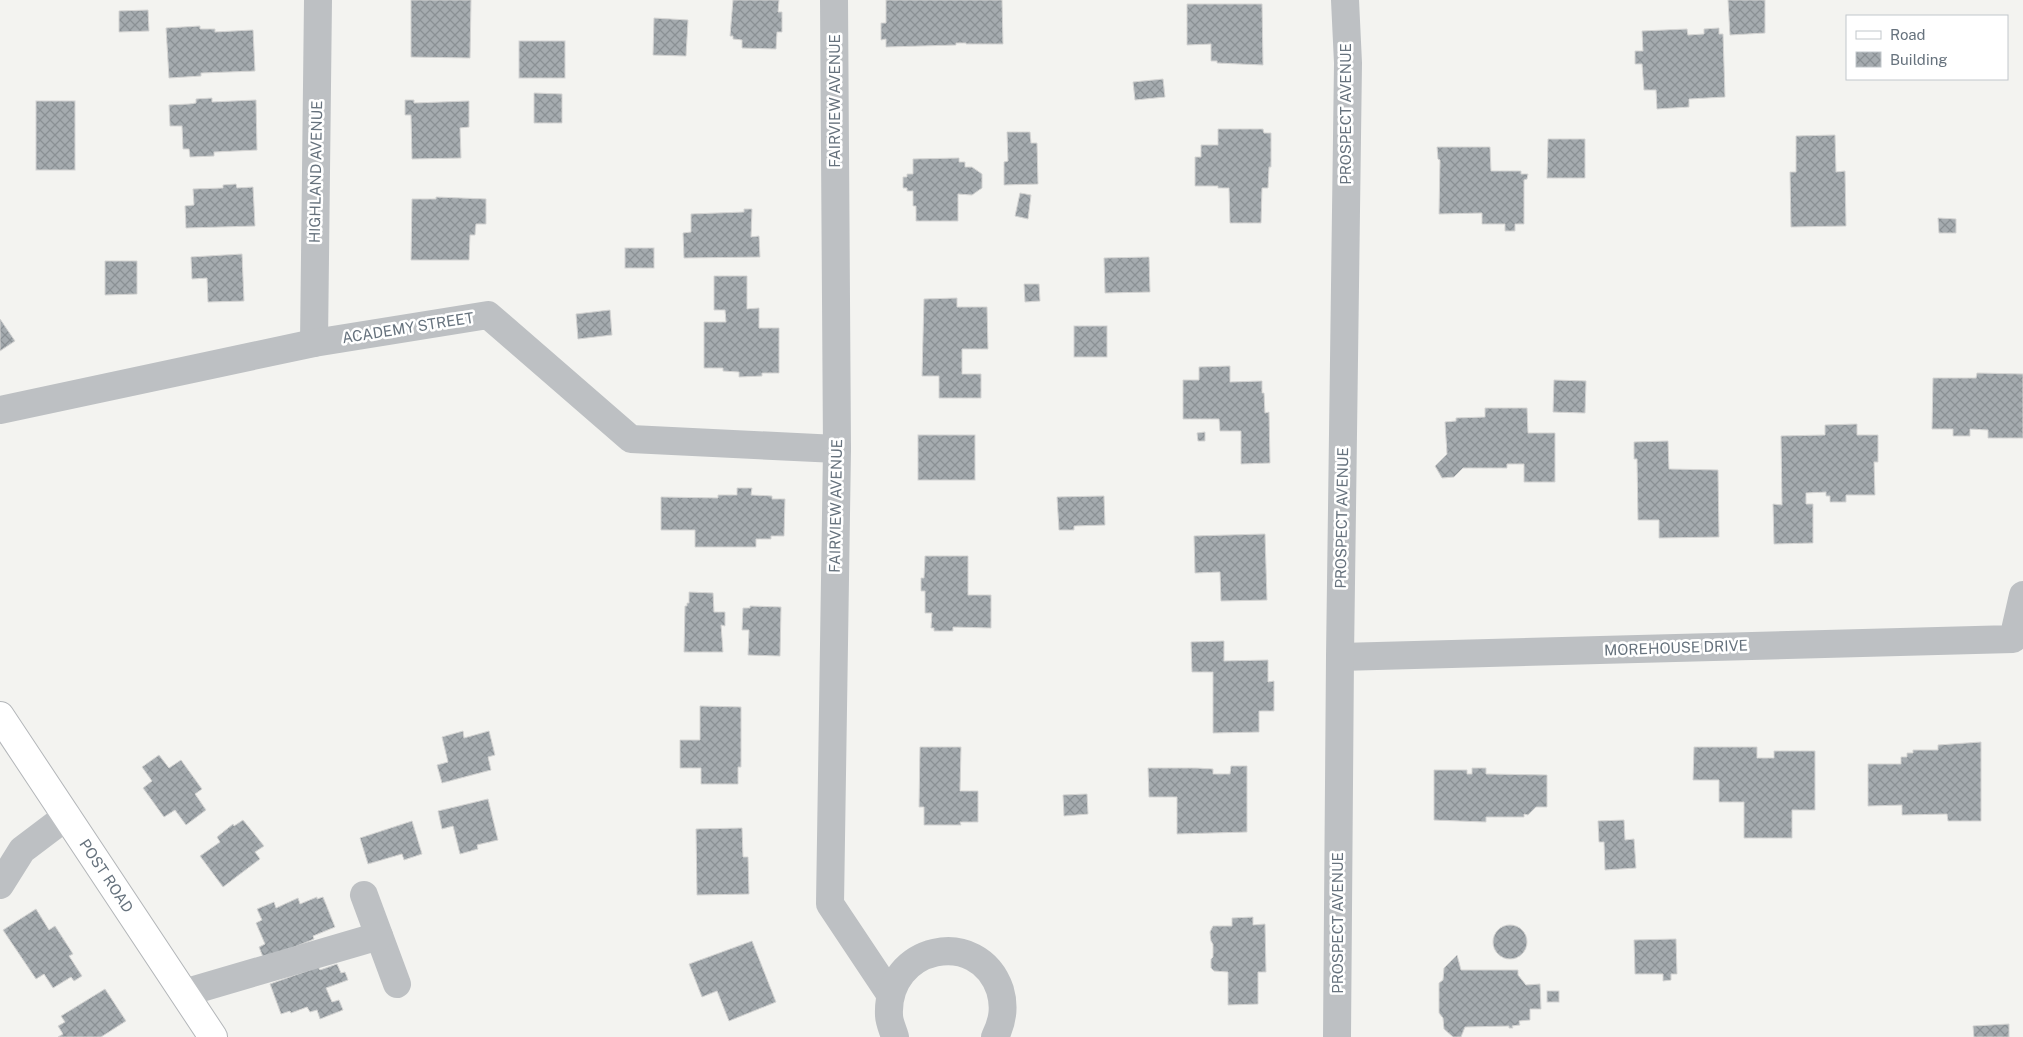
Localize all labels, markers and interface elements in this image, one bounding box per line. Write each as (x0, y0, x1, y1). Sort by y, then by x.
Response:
legend (1846, 15, 2008, 80)
text: Road (1890, 26, 1926, 43)
street label: FAIRVIEW AVENUE (826, 34, 843, 168)
street label: PROSPECT AVENUE (1337, 43, 1354, 185)
text: Building (1890, 51, 1948, 68)
street label: HIGHLAND AVENUE (306, 101, 325, 243)
street label: ACADEMY STREET (341, 309, 475, 346)
street label: FAIRVIEW AVENUE (826, 439, 845, 573)
street label: PROSPECT AVENUE (1332, 447, 1351, 589)
street label: MOREHOUSE DRIVE (1604, 636, 1748, 659)
street label: POST ROAD (76, 836, 137, 916)
street label: PROSPECT AVENUE (1329, 852, 1346, 994)

